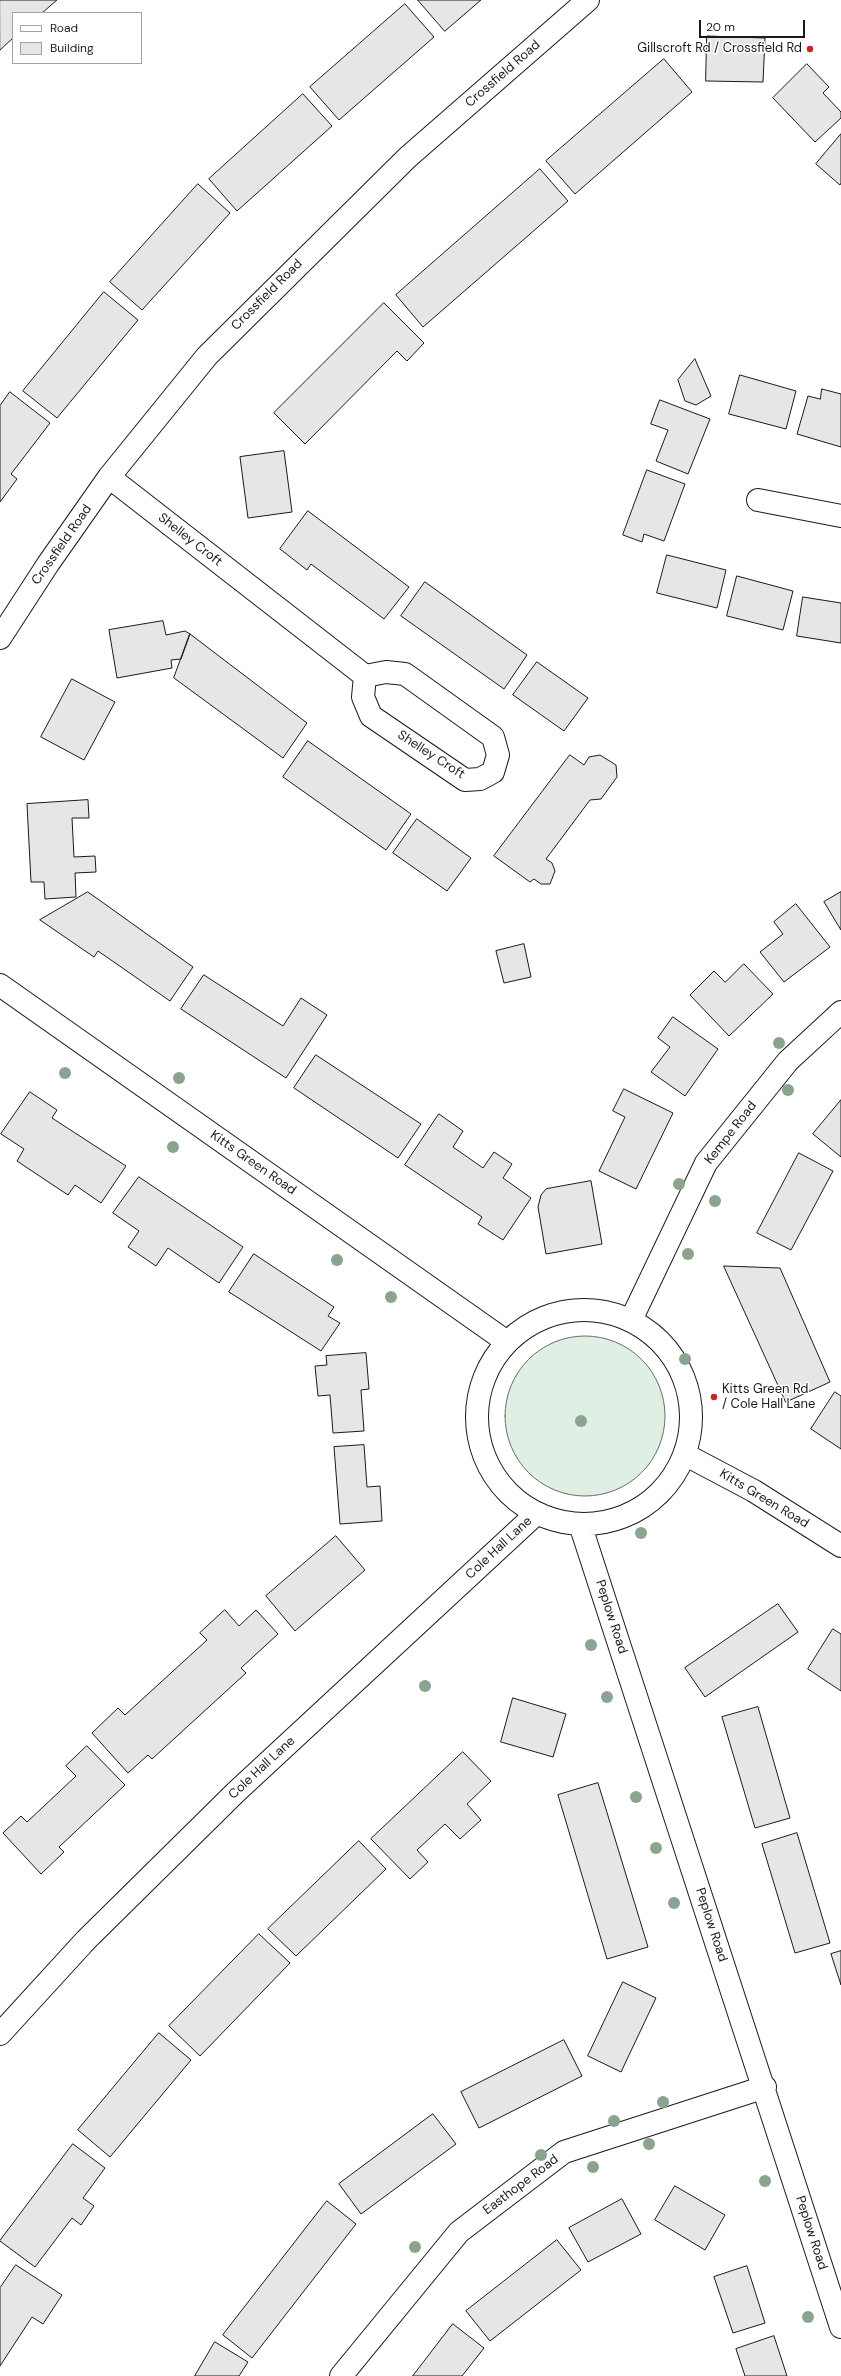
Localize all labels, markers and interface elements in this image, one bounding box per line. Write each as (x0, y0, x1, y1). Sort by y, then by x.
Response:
legend (12, 12, 142, 64)
scale bar (701, 12, 807, 38)
text: 20 m (706, 19, 735, 35)
text: Road (50, 20, 78, 36)
street label: Crossfield Road (462, 37, 544, 111)
text: Building (50, 40, 94, 56)
place label: Gillscroft Rd / Crossfield Rd (637, 41, 802, 57)
marker: Gillscroft Rd / Crossfield Rd (805, 44, 815, 54)
street label: Crossfield Road (228, 256, 306, 334)
street label: Crossfield Road (29, 502, 95, 588)
street label: Shelley Croft (155, 510, 225, 570)
street label: Shelley Croft (394, 727, 468, 783)
street label: Kempe Road (702, 1099, 760, 1167)
street label: Kitts Green Road (207, 1128, 299, 1198)
place label: Kitts Green Rd / Cole Hall Lane (722, 1382, 815, 1413)
marker: Kitts Green Rd / Cole Hall Lane (709, 1392, 719, 1402)
street label: Kitts Green Road (717, 1466, 811, 1532)
street label: Cole Hall Lane (463, 1513, 535, 1583)
street label: Peplow Road (592, 1578, 630, 1656)
street label: Cole Hall Lane (226, 1733, 298, 1803)
street label: Peplow Road (692, 1886, 730, 1964)
street label: Easthope Road (480, 2152, 562, 2218)
street label: Peplow Road (792, 2194, 830, 2272)

